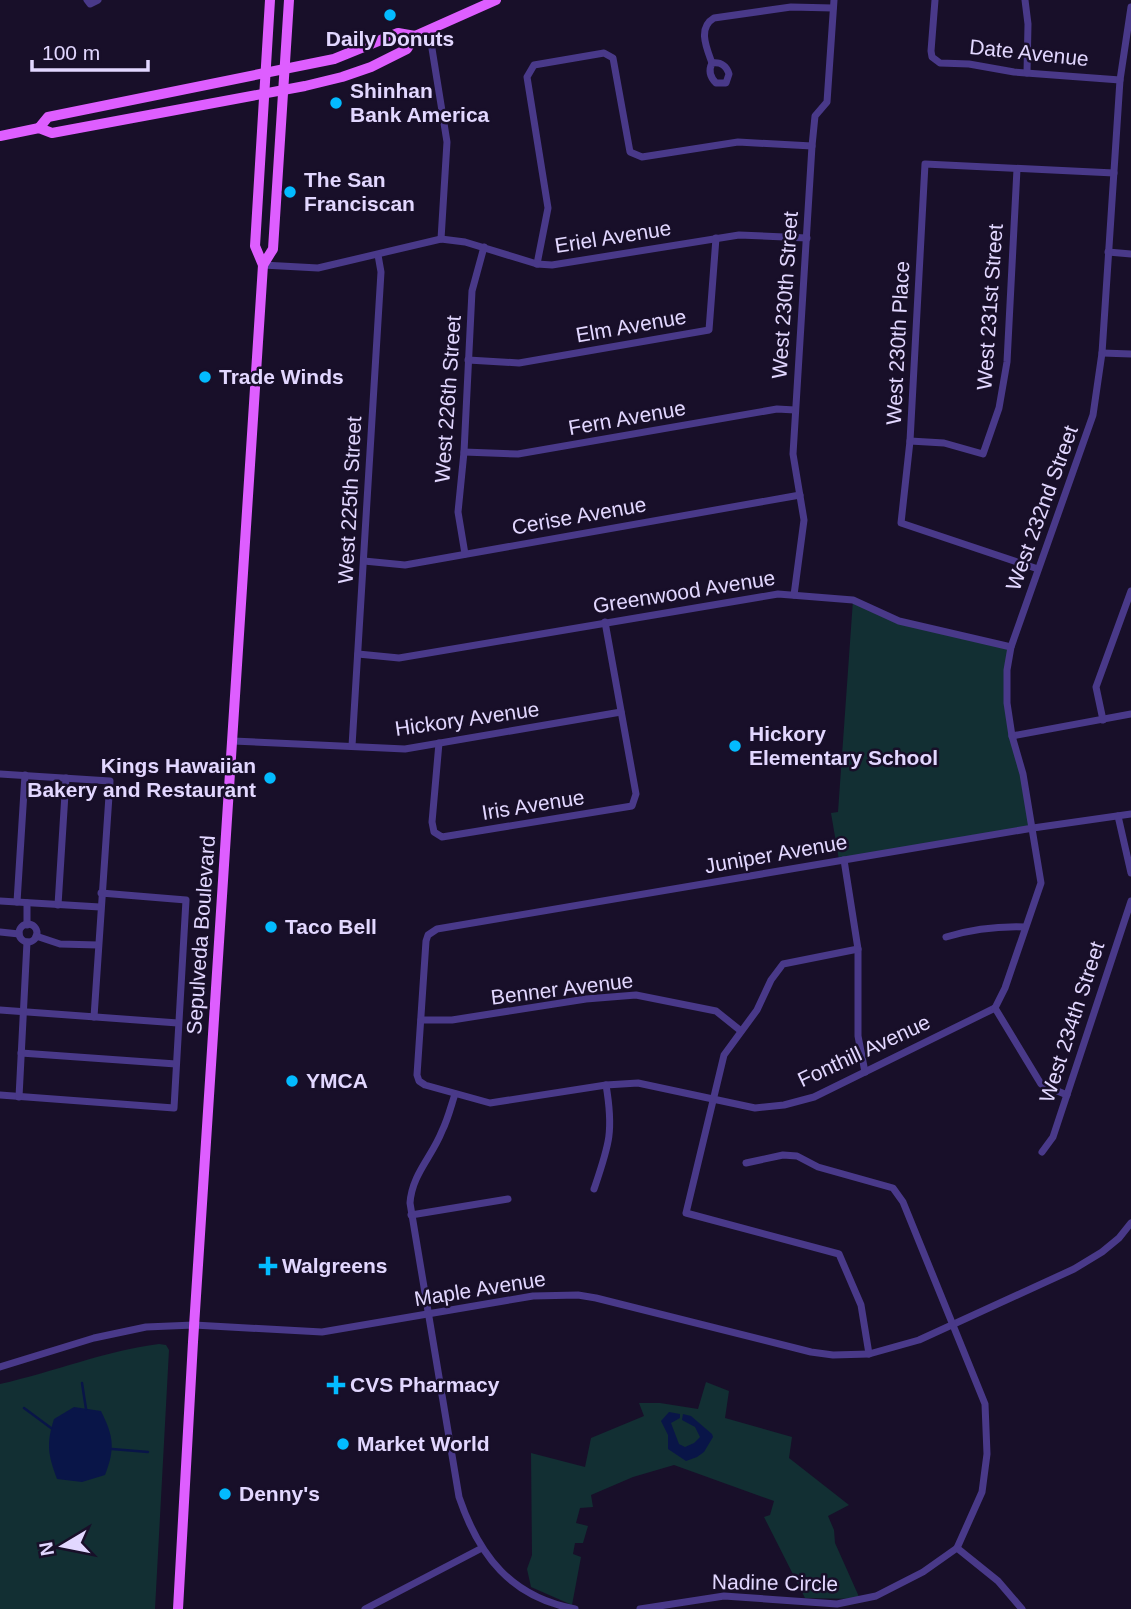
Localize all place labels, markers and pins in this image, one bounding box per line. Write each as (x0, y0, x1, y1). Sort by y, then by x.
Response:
marker: Daily Donuts (382, 7, 398, 23)
place label: Daily Donuts (326, 27, 454, 50)
place label: Shinhan Bank America (350, 79, 490, 126)
marker: Shinhan Bank America (328, 95, 344, 111)
place label: The San Franciscan (304, 168, 415, 215)
marker: The San Franciscan (282, 184, 298, 200)
place label: Trade Winds (219, 365, 344, 388)
marker: Trade Winds (197, 369, 213, 385)
place label: Hickory Elementary School (749, 722, 938, 769)
marker: Hickory Elementary School (727, 738, 743, 754)
place label: Kings Hawaiian Bakery and Restaurant (27, 754, 256, 801)
marker: Kings Hawaiian Bakery and Restaurant (262, 770, 278, 786)
place label: Taco Bell (285, 915, 377, 938)
marker: Taco Bell (263, 919, 279, 935)
place label: YMCA (306, 1069, 368, 1092)
marker: YMCA (284, 1073, 300, 1089)
place label: Walgreens (282, 1254, 387, 1277)
marker: Walgreens (260, 1258, 276, 1274)
place label: CVS Pharmacy (350, 1373, 500, 1396)
marker: CVS Pharmacy (328, 1377, 344, 1393)
place label: Market World (357, 1432, 490, 1455)
marker: Market World (335, 1436, 351, 1452)
place label: Denny's (239, 1482, 320, 1505)
marker: Denny's (217, 1486, 233, 1502)

